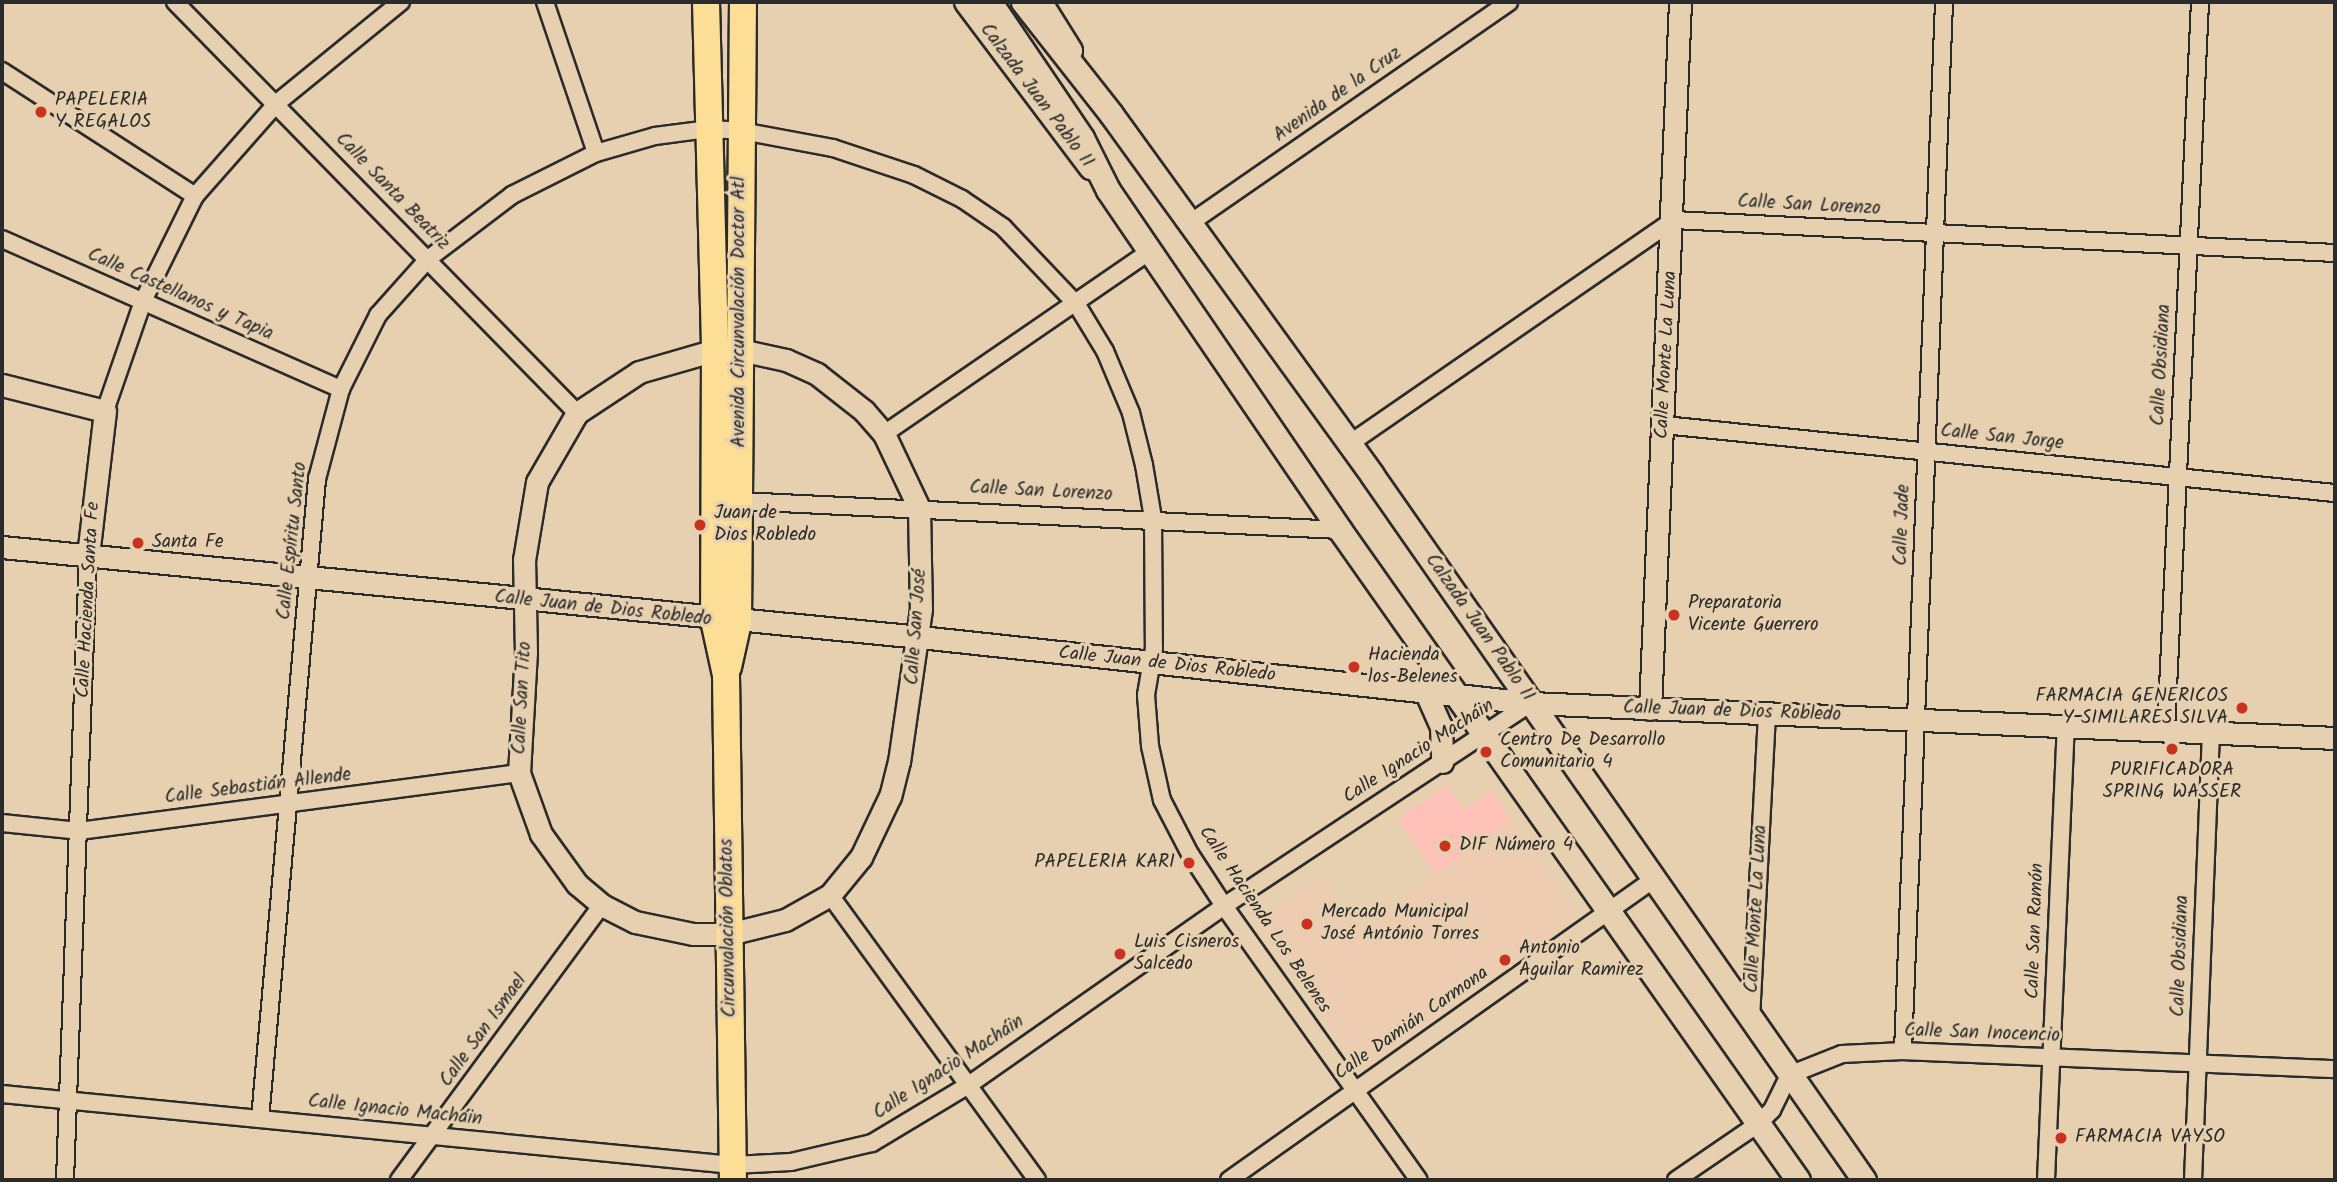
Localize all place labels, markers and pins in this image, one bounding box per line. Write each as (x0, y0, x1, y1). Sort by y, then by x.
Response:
place label: PAPELERIA Y REGALOS (55, 90, 151, 134)
marker: PAPELERIA Y REGALOS (33, 104, 49, 120)
place label: Juan de Dios Robledo (714, 503, 816, 547)
marker: Juan de Dios Robledo (692, 517, 708, 533)
place label: Santa Fe (152, 532, 223, 554)
marker: Santa Fe (130, 535, 146, 551)
place label: Preparatoria Vicente Guerrero (1688, 593, 1819, 637)
marker: Preparatoria Vicente Guerrero (1666, 607, 1682, 623)
place label: Hacienda los Belenes (1368, 645, 1458, 689)
marker: Hacienda los Belenes (1346, 659, 1362, 675)
place label: FARMACIA GENERICOS Y SIMILARES SILVA (2036, 686, 2228, 730)
marker: FARMACIA GENERICOS Y SIMILARES SILVA (2234, 700, 2250, 716)
place label: Centro De Desarrollo Comunitario 4 (1500, 730, 1665, 774)
marker: PURIFICADORA SPRING WASSER (2164, 741, 2180, 757)
marker: Centro De Desarrollo Comunitario 4 (1478, 744, 1494, 760)
place label: PURIFICADORA SPRING WASSER (2103, 760, 2241, 804)
place label: DIF Número 4 (1459, 835, 1573, 857)
marker: DIF Número 4 (1437, 838, 1453, 854)
place label: PAPELERIA KARI (1034, 852, 1175, 874)
marker: PAPELERIA KARI (1181, 855, 1197, 871)
place label: Mercado Municipal José António Torres (1321, 902, 1479, 946)
marker: Mercado Municipal José António Torres (1299, 916, 1315, 932)
place label: Luis Cisneros Salcedo (1134, 932, 1239, 976)
place label: Antonio Aguilar Ramirez (1519, 938, 1644, 982)
marker: Luis Cisneros Salcedo (1112, 946, 1128, 962)
marker: Antonio Aguilar Ramirez (1497, 952, 1513, 968)
place label: FARMACIA VAYSO (2075, 1127, 2225, 1149)
marker: FARMACIA VAYSO (2053, 1130, 2069, 1146)

